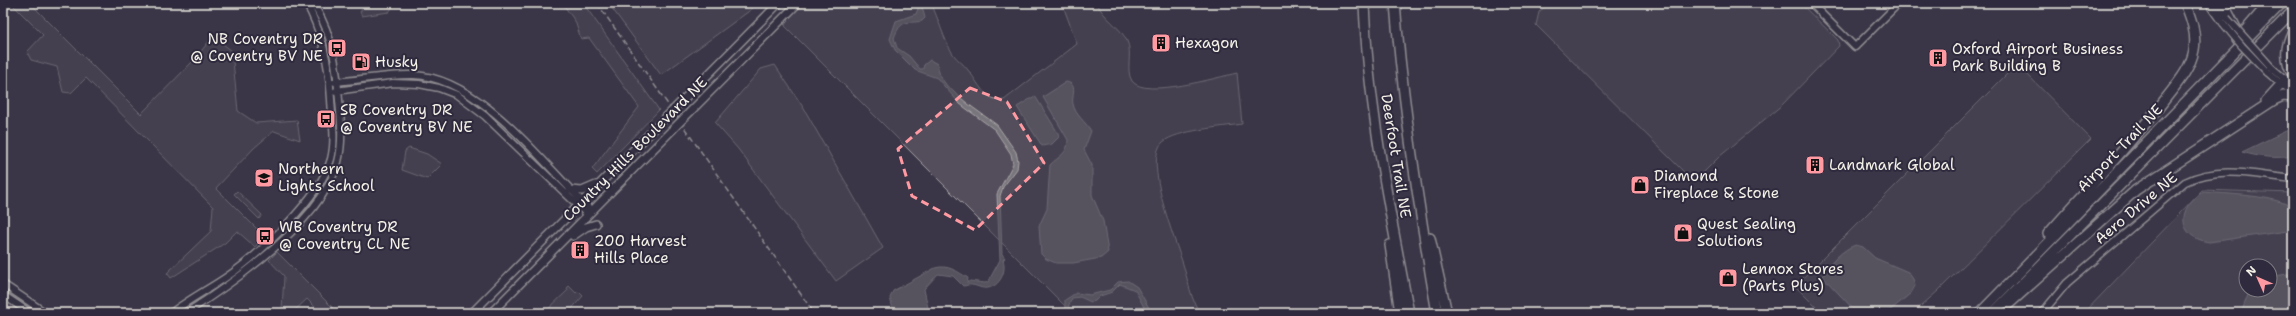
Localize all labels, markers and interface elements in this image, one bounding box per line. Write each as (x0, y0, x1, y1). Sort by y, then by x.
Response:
place label: NB Coventry DR @ Coventry BV NE (190, 29, 323, 66)
building icon: Hexagon (1150, 32, 1172, 54)
place label: Hexagon (1175, 33, 1238, 53)
bus stop icon: NB Coventry DR @ Coventry BV NE (326, 37, 348, 59)
place label: Oxford Airport Business Park Building B (1952, 39, 2123, 76)
building icon: Oxford Airport Business Park Building B (1927, 47, 1949, 69)
fuel station icon: Husky (350, 51, 372, 73)
place label: Husky (375, 52, 419, 72)
street label: Country Hills Boulevard NE (558, 72, 712, 226)
street label: Deerfoot Trail NE (1376, 92, 1416, 220)
place label: SB Coventry DR @ Coventry BV NE (340, 100, 473, 137)
street label: Airport Trail NE (2073, 100, 2167, 196)
bus stop icon: SB Coventry DR @ Coventry BV NE (315, 108, 337, 130)
building icon: Landmark Global (1804, 154, 1826, 176)
place label: Landmark Global (1829, 155, 1955, 175)
place label: Northern Lights School (278, 159, 375, 196)
place label: Diamond Fireplace & Stone (1654, 166, 1779, 203)
school or university icon: Northern Lights School (253, 167, 275, 189)
street label: Aero Drive NE (2090, 167, 2182, 249)
shop icon: Diamond Fireplace & Stone (1629, 174, 1651, 196)
place label: Quest Sealing Solutions (1697, 214, 1796, 251)
place label: WB Coventry DR @ Coventry CL NE (279, 217, 410, 254)
shop icon: Quest Sealing Solutions (1672, 222, 1694, 244)
bus stop icon: WB Coventry DR @ Coventry CL NE (254, 225, 276, 247)
place label: 200 Harvest Hills Place (594, 231, 687, 268)
building icon: 200 Harvest Hills Place (569, 239, 591, 261)
north arrow (2238, 258, 2278, 298)
place label: Lennox Stores (Parts Plus) (1742, 259, 1844, 296)
text: N (2243, 263, 2260, 280)
shop icon: Lennox Stores (Parts Plus) (1717, 267, 1739, 289)

